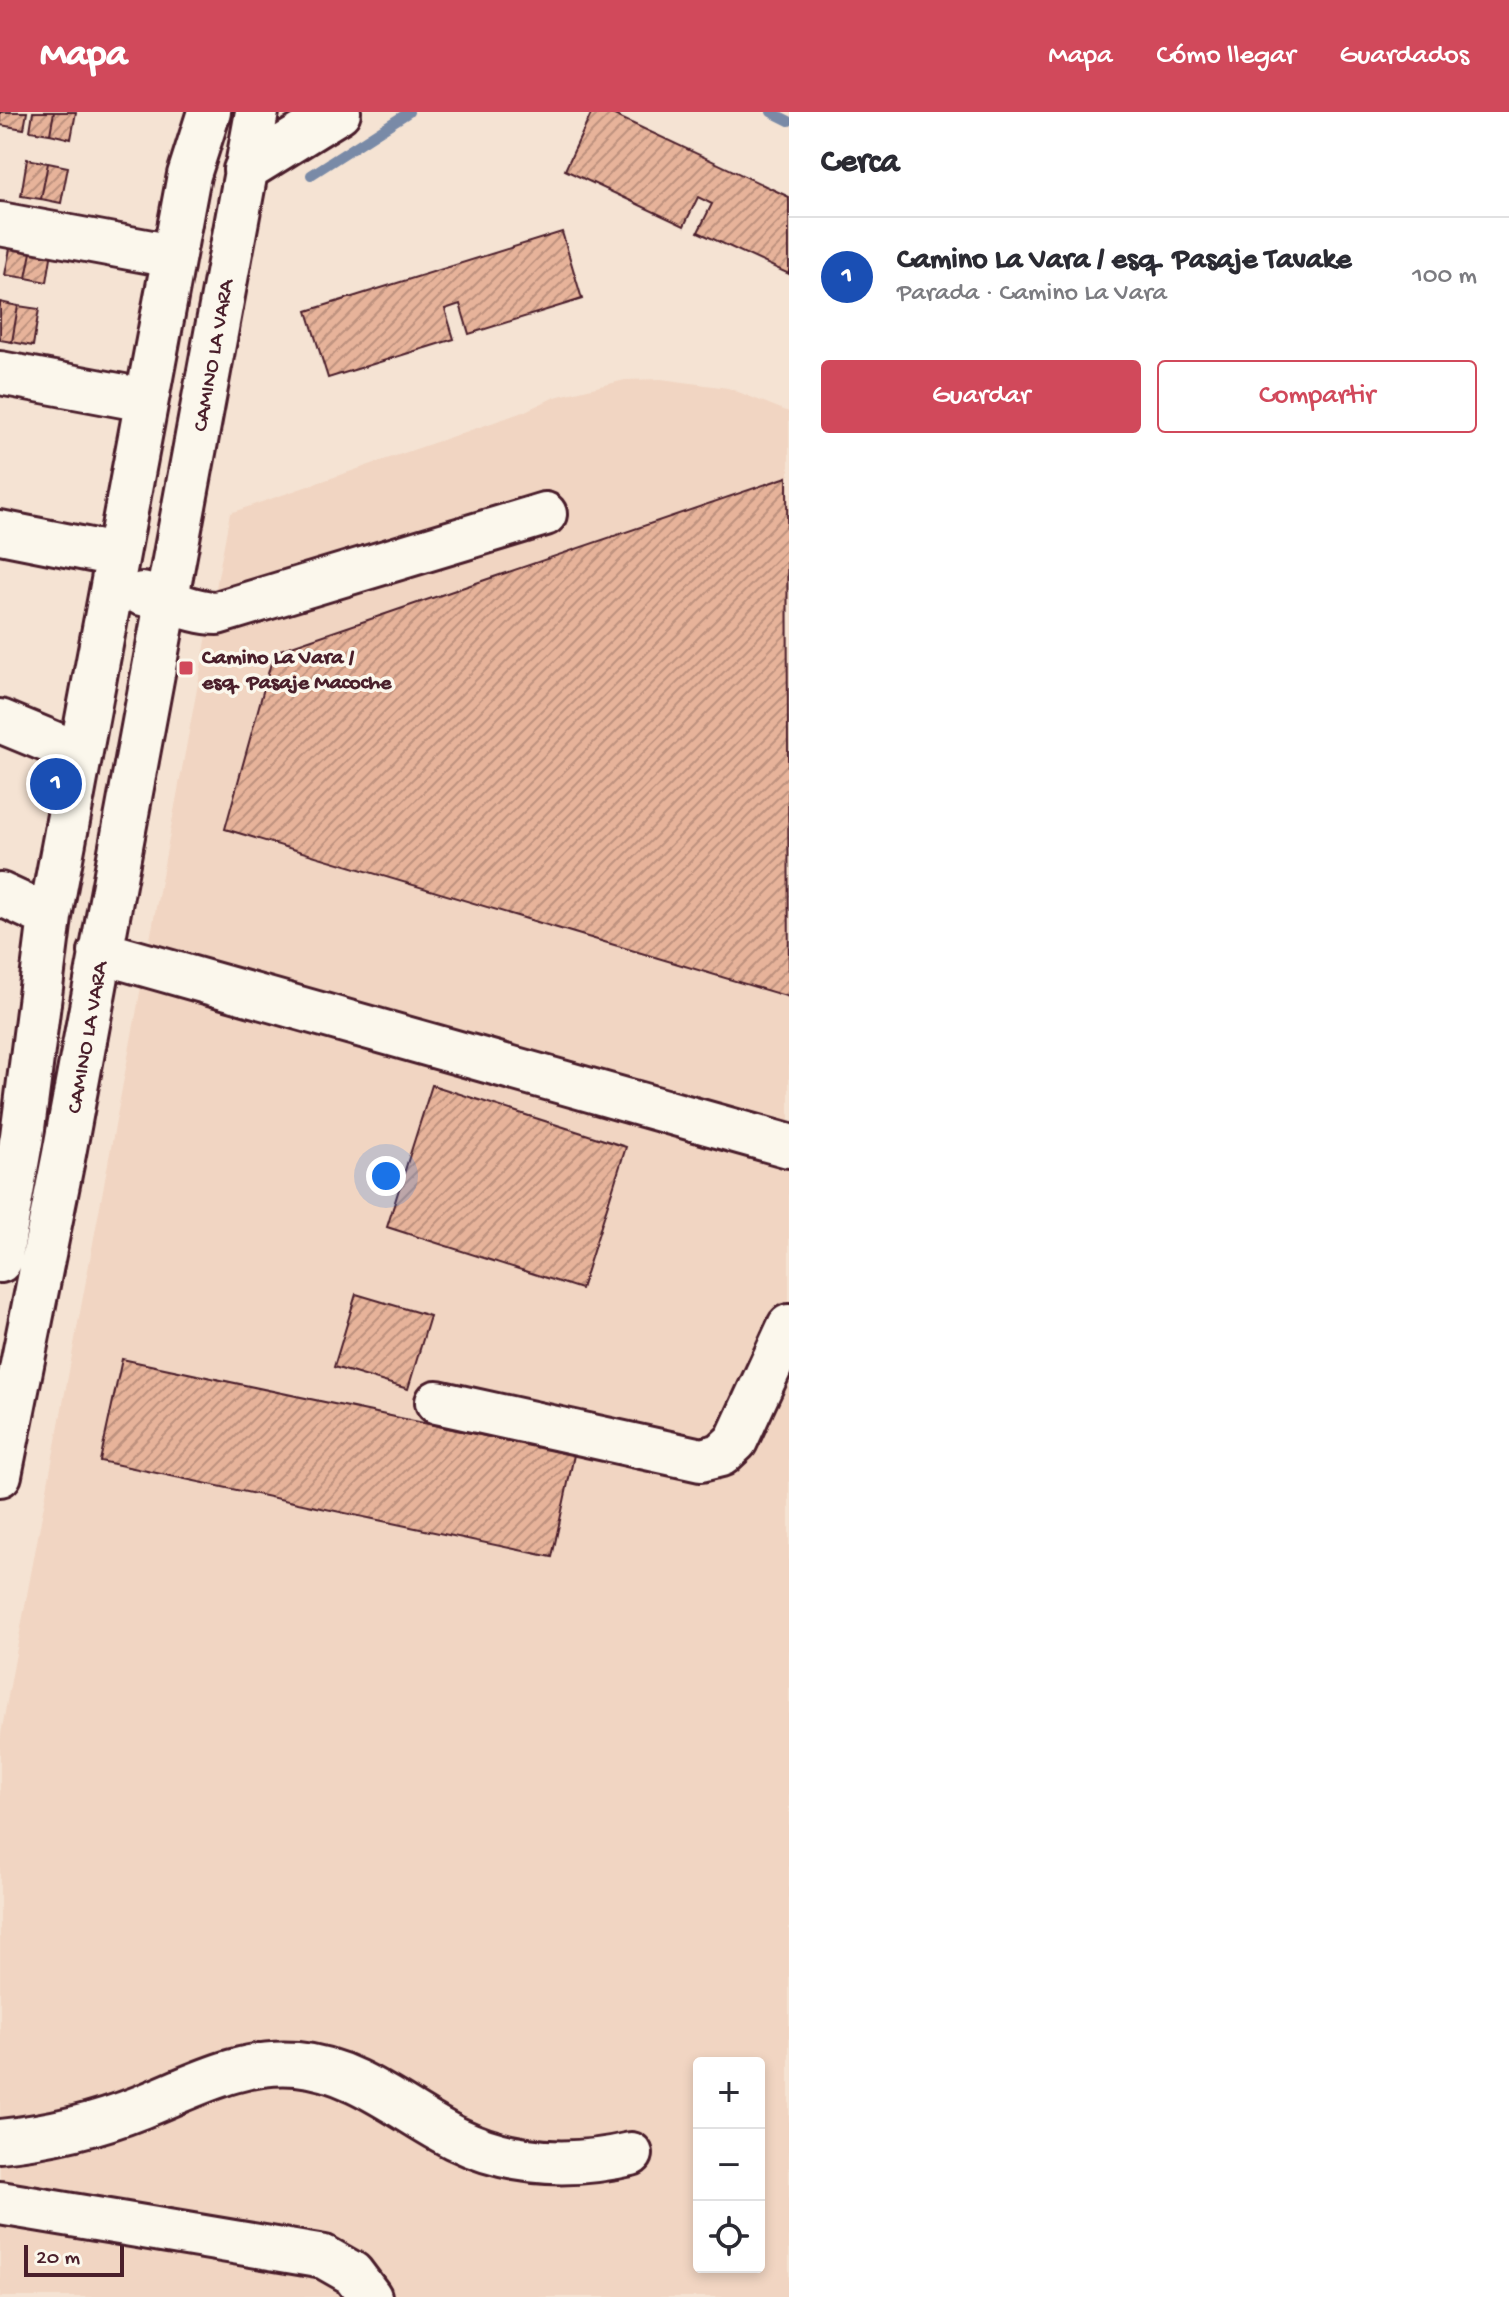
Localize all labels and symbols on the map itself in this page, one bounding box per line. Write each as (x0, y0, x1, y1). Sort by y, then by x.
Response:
street label: CAMINO LA VARA (189, 276, 241, 434)
place label: Camino La Vara / esq. Pasaje Macoche (201, 646, 392, 697)
marker: Camino La Vara / esq. Pasaje Macoche (177, 659, 195, 677)
pin: 1 (30, 754, 82, 814)
street label: CAMINO LA VARA (63, 958, 115, 1116)
your location (366, 1156, 406, 1196)
scale bar (24, 2241, 124, 2277)

